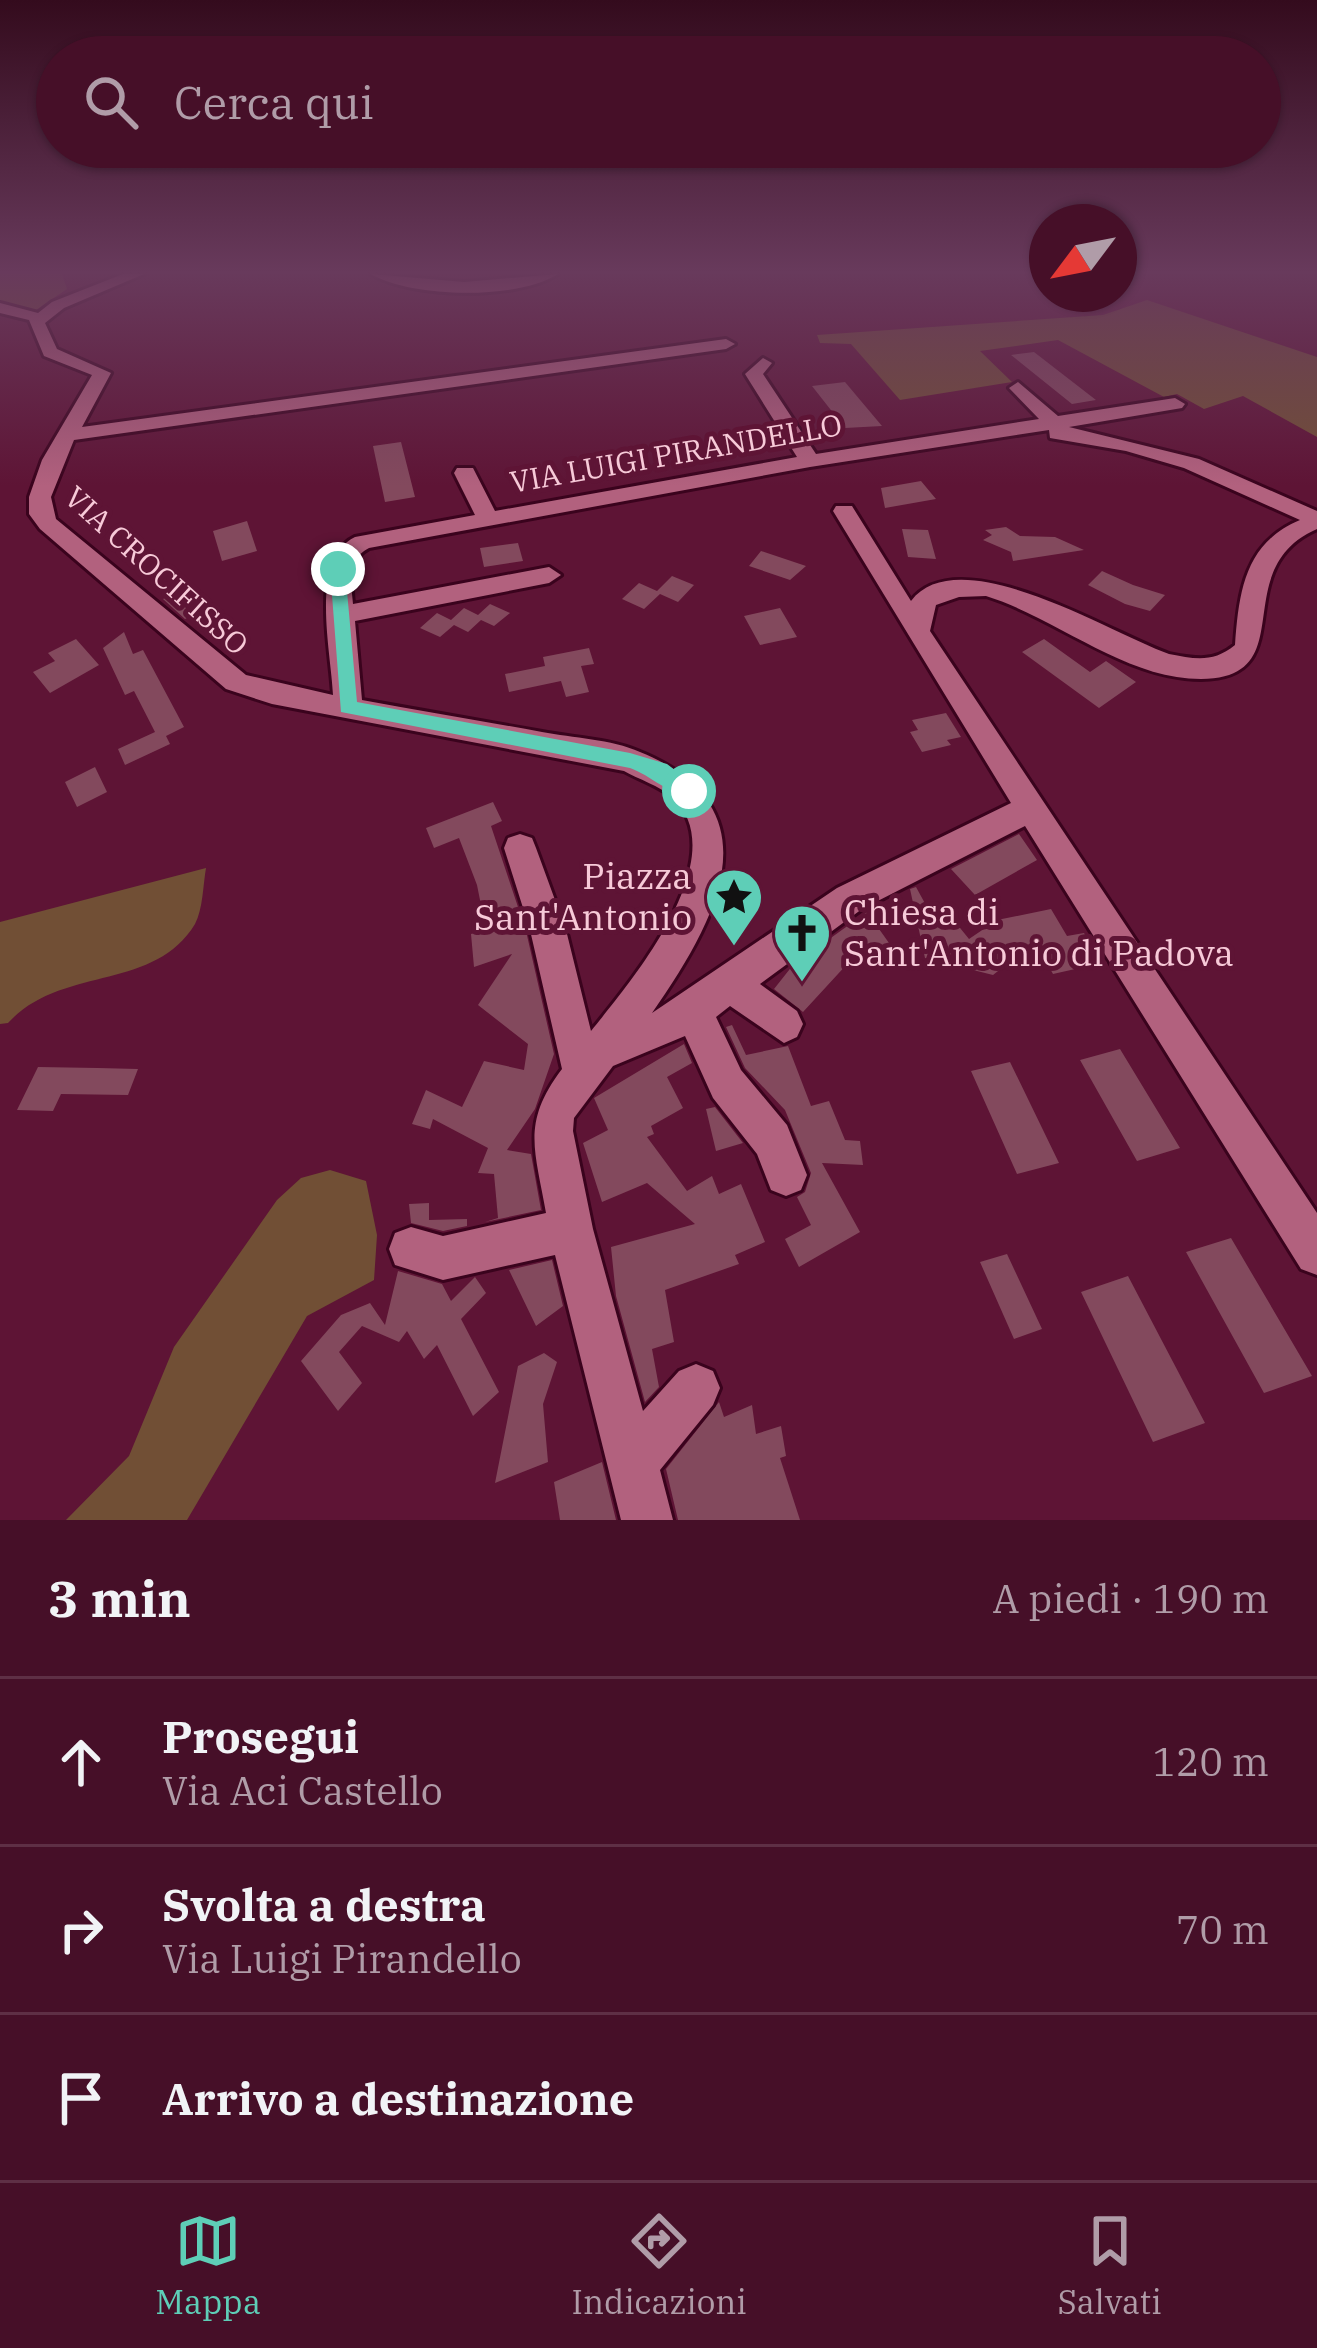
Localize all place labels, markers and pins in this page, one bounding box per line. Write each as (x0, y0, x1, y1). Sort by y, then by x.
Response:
place label: Piazza Sant'Antonio (474, 852, 692, 940)
place icon: Piazza Sant'Antonio (703, 866, 765, 948)
place label: Chiesa di Sant'Antonio di Padova (844, 888, 1234, 976)
church icon: Chiesa di Sant'Antonio di Padova (771, 902, 833, 984)

